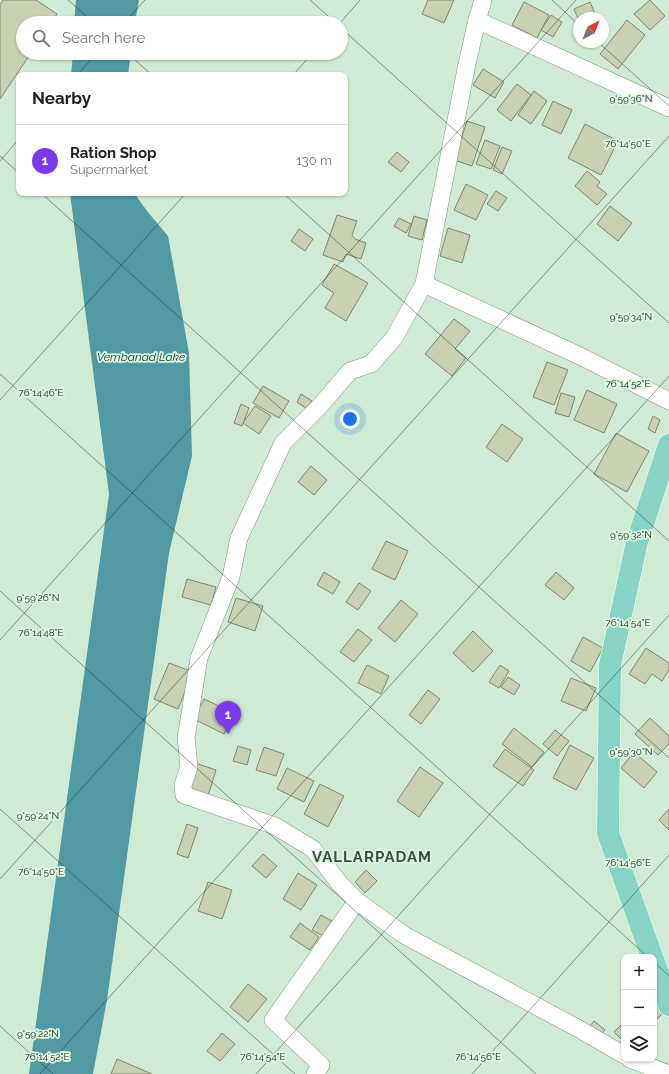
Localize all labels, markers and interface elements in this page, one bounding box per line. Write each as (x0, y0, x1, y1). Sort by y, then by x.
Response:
north arrow (573, 12, 609, 48)
search box (16, 16, 348, 60)
icon: search (30, 27, 52, 49)
text: Search here (62, 29, 145, 47)
text: Nearby (32, 88, 91, 108)
text: 9°59'36"N (609, 93, 653, 104)
text: 76°14'50"E (605, 138, 651, 149)
text: Ration Shop (70, 144, 157, 162)
text: 1 (42, 153, 48, 168)
text: 130 m (296, 153, 332, 168)
text: Supermarket (70, 162, 148, 177)
text: 9°59'34"N (610, 311, 652, 322)
water label: Vembanad Lake (97, 350, 186, 364)
text: 76°14'52"E (605, 378, 651, 389)
text: 76°14'46"E (18, 387, 64, 398)
your location (340, 409, 360, 429)
text: 9°59'32"N (610, 529, 652, 540)
text: 9°59'26"N (17, 592, 59, 603)
text: 76°14'54"E (605, 617, 651, 628)
text: 76°14'48"E (18, 627, 64, 638)
pin: 1 (215, 701, 241, 734)
text: 9°59'30"N (609, 746, 653, 757)
text: 9°59'24"N (17, 810, 59, 821)
district label: VALLARPADAM (312, 848, 432, 866)
text: 76°14'56"E (605, 857, 651, 868)
text: 76°14'50"E (18, 866, 64, 877)
map controls (621, 954, 657, 1062)
button: + (621, 954, 657, 990)
button: − (621, 990, 657, 1026)
button: layers (621, 1026, 657, 1062)
text: 9°59'22"N (17, 1028, 59, 1039)
text: 76°14'52"E (24, 1051, 70, 1062)
text: 76°14'54"E (240, 1051, 286, 1062)
text: 76°14'56"E (455, 1051, 501, 1062)

